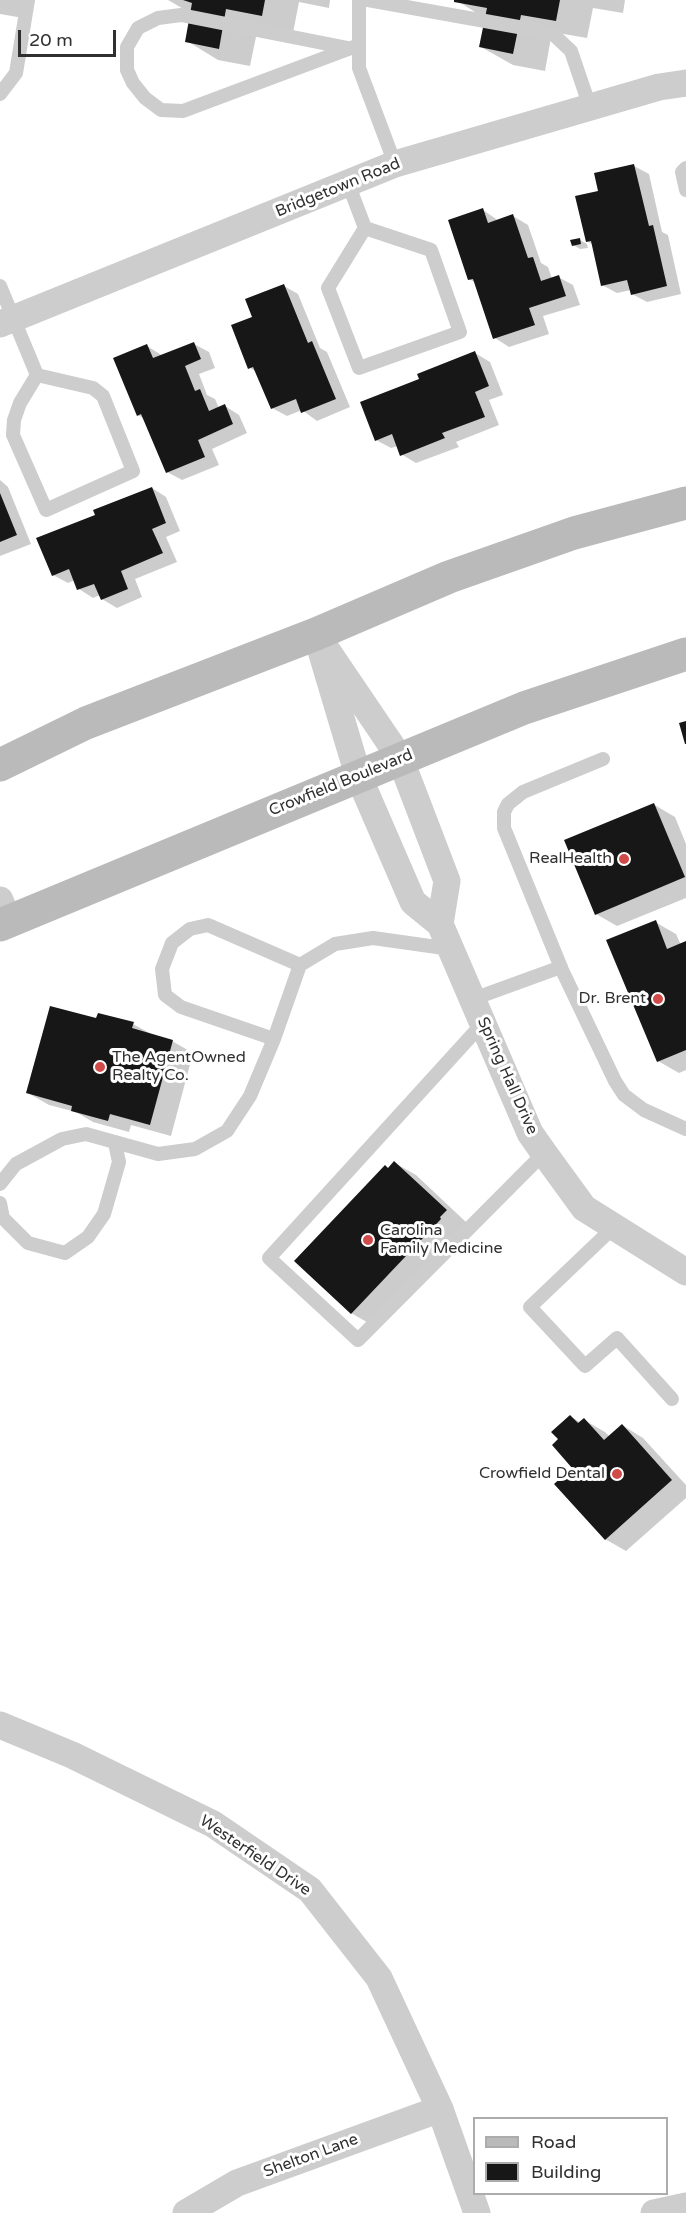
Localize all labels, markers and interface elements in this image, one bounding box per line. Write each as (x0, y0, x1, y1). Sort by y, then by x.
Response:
scale bar (21, 18, 118, 56)
text: 20 m (29, 29, 73, 51)
street label: Bridgetown Road (273, 154, 403, 222)
street label: Crowfield Boulevard (266, 745, 416, 821)
place label: RealHealth (529, 849, 612, 869)
marker: RealHealth (617, 852, 631, 866)
place label: Dr. Brent (579, 989, 646, 1009)
marker: Dr. Brent (651, 992, 665, 1006)
street label: Spring Hall Drive (472, 1014, 542, 1138)
place label: The AgentOwned Realty Co. (112, 1048, 246, 1086)
marker: The AgentOwned Realty Co. (93, 1060, 107, 1074)
place label: Carolina Family Medicine (380, 1221, 503, 1259)
marker: Carolina Family Medicine (361, 1233, 375, 1247)
place label: Crowfield Dental (479, 1464, 605, 1484)
marker: Crowfield Dental (610, 1467, 624, 1481)
street label: Westerfield Drive (196, 1812, 314, 1900)
legend (473, 2117, 668, 2195)
street label: Shelton Lane (261, 2130, 361, 2182)
text: Road (531, 2131, 576, 2153)
text: Building (531, 2161, 601, 2183)

